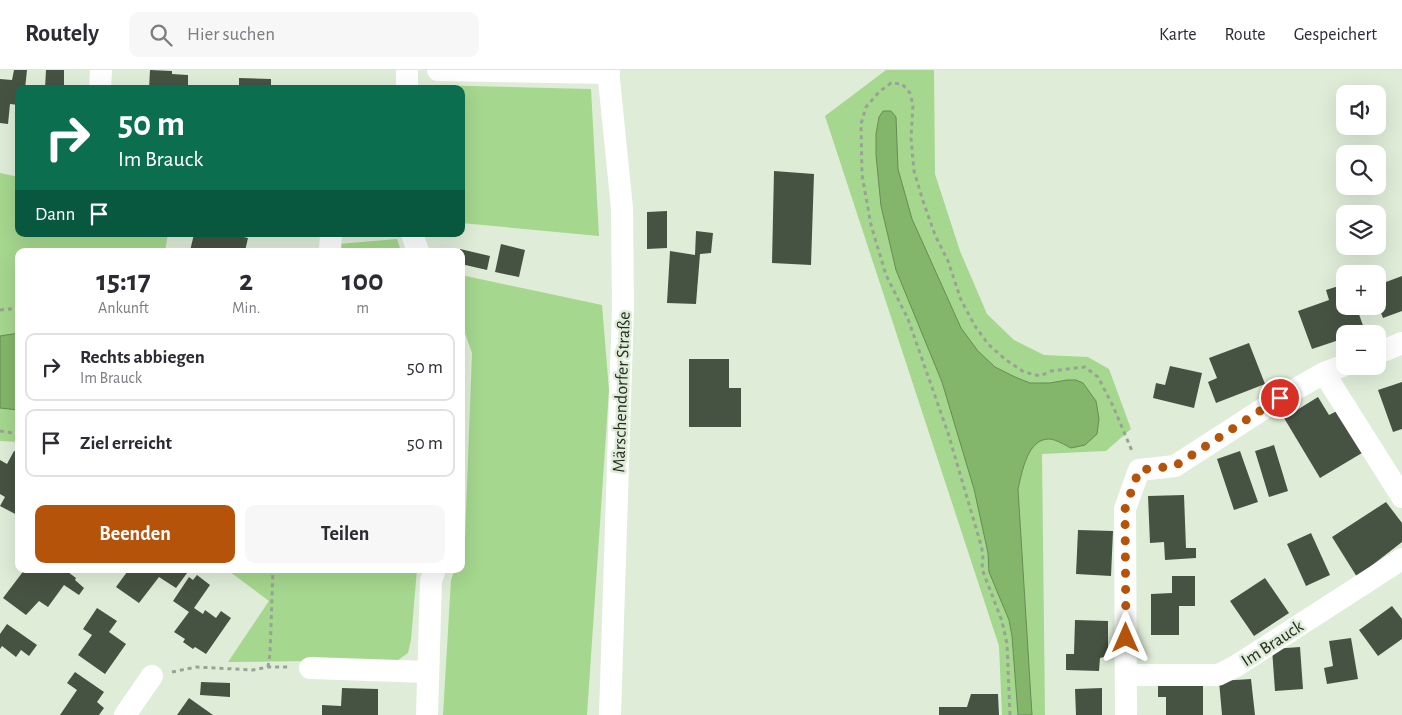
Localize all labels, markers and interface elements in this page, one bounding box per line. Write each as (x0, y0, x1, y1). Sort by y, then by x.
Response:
search box (129, 12, 479, 57)
icon: search (147, 21, 175, 49)
text: Routely (25, 22, 99, 46)
text: Hier suchen (187, 25, 275, 44)
text: Karte (1159, 26, 1196, 44)
text: Route (1224, 26, 1266, 44)
text: Gespeichert (1294, 26, 1377, 44)
map controls (1336, 85, 1386, 375)
button: sound (1336, 85, 1386, 135)
icon: right (35, 105, 100, 170)
text: 50 m (118, 107, 185, 142)
button: search (1336, 145, 1386, 195)
text: Im Brauck (118, 148, 203, 170)
icon: arrive (85, 200, 113, 228)
text: Dann (35, 205, 75, 224)
button: layers (1336, 205, 1386, 255)
button: + (1336, 265, 1386, 315)
text: 15:17 (96, 266, 151, 296)
text: 2 (239, 266, 253, 296)
text: 100 (342, 266, 384, 296)
text: Ankunft (98, 300, 149, 316)
text: Min. (232, 300, 260, 316)
text: m (356, 300, 369, 316)
street label: Märschendorfer Straße (610, 311, 634, 473)
button: − (1336, 325, 1386, 375)
text: Rechts abbiegen (80, 348, 205, 367)
icon: right (37, 353, 65, 381)
text: 50 m (407, 358, 443, 377)
text: Im Brauck (80, 370, 142, 386)
pin (1259, 377, 1301, 419)
icon: arrive (1266, 384, 1294, 412)
icon: arrive (37, 429, 65, 457)
text: Ziel erreicht (80, 434, 172, 453)
text: 50 m (407, 434, 443, 453)
button: Beenden (35, 505, 235, 563)
button: Teilen (245, 505, 445, 563)
position arrow (1099, 611, 1151, 663)
street label: Im Brauck (1238, 617, 1307, 670)

